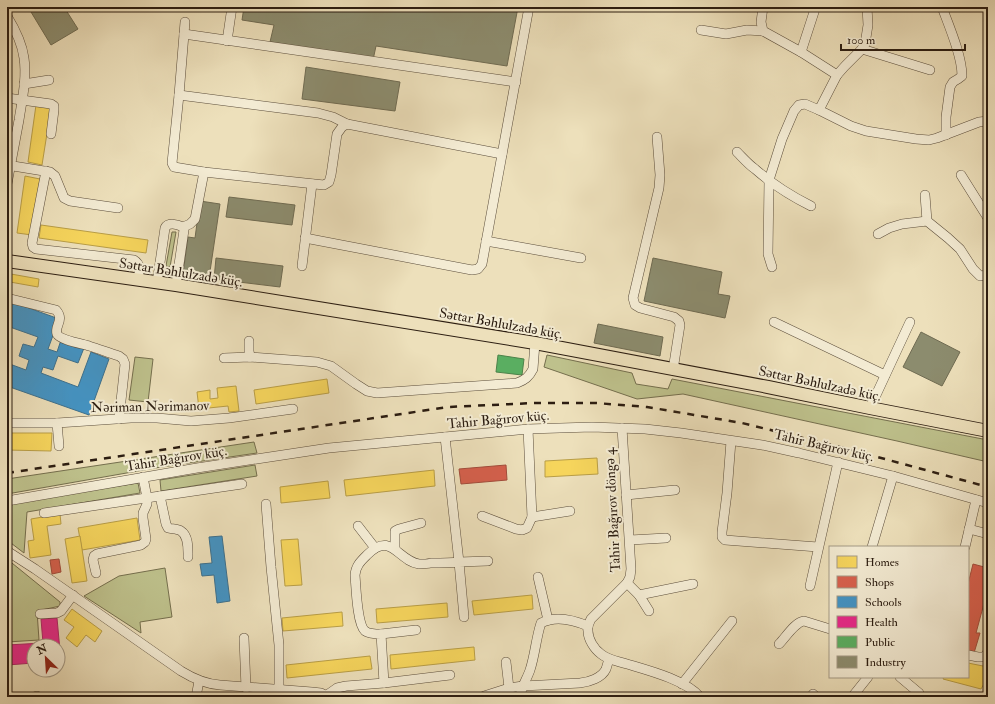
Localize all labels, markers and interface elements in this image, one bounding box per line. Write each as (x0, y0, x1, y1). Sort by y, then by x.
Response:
scale bar (841, 26, 965, 52)
text: 100 m (847, 33, 876, 48)
street label: Səttar Bəhlulzadə küç. (118, 254, 244, 291)
street label: Səttar Bəhlulzadə küç. (438, 304, 564, 343)
street label: Səttar Bəhlulzadə küç. (757, 362, 883, 405)
street label: Nəriman Nərimanov (91, 397, 210, 416)
street label: Tahir Bağırov küç. (446, 407, 550, 432)
street label: Tahir Bağırov küç. (772, 426, 876, 465)
street label: Tahir Bağırov küç. (124, 442, 228, 475)
street label: Tahir Bağırov döngə 4 (601, 446, 624, 573)
legend (829, 546, 969, 678)
text: Homes (865, 555, 899, 570)
text: Shops (865, 575, 894, 590)
text: Schools (865, 595, 902, 610)
text: Health (865, 615, 899, 630)
text: Public (865, 635, 895, 650)
north arrow (26, 638, 66, 678)
text: N (34, 641, 50, 658)
text: Industry (865, 655, 907, 670)

